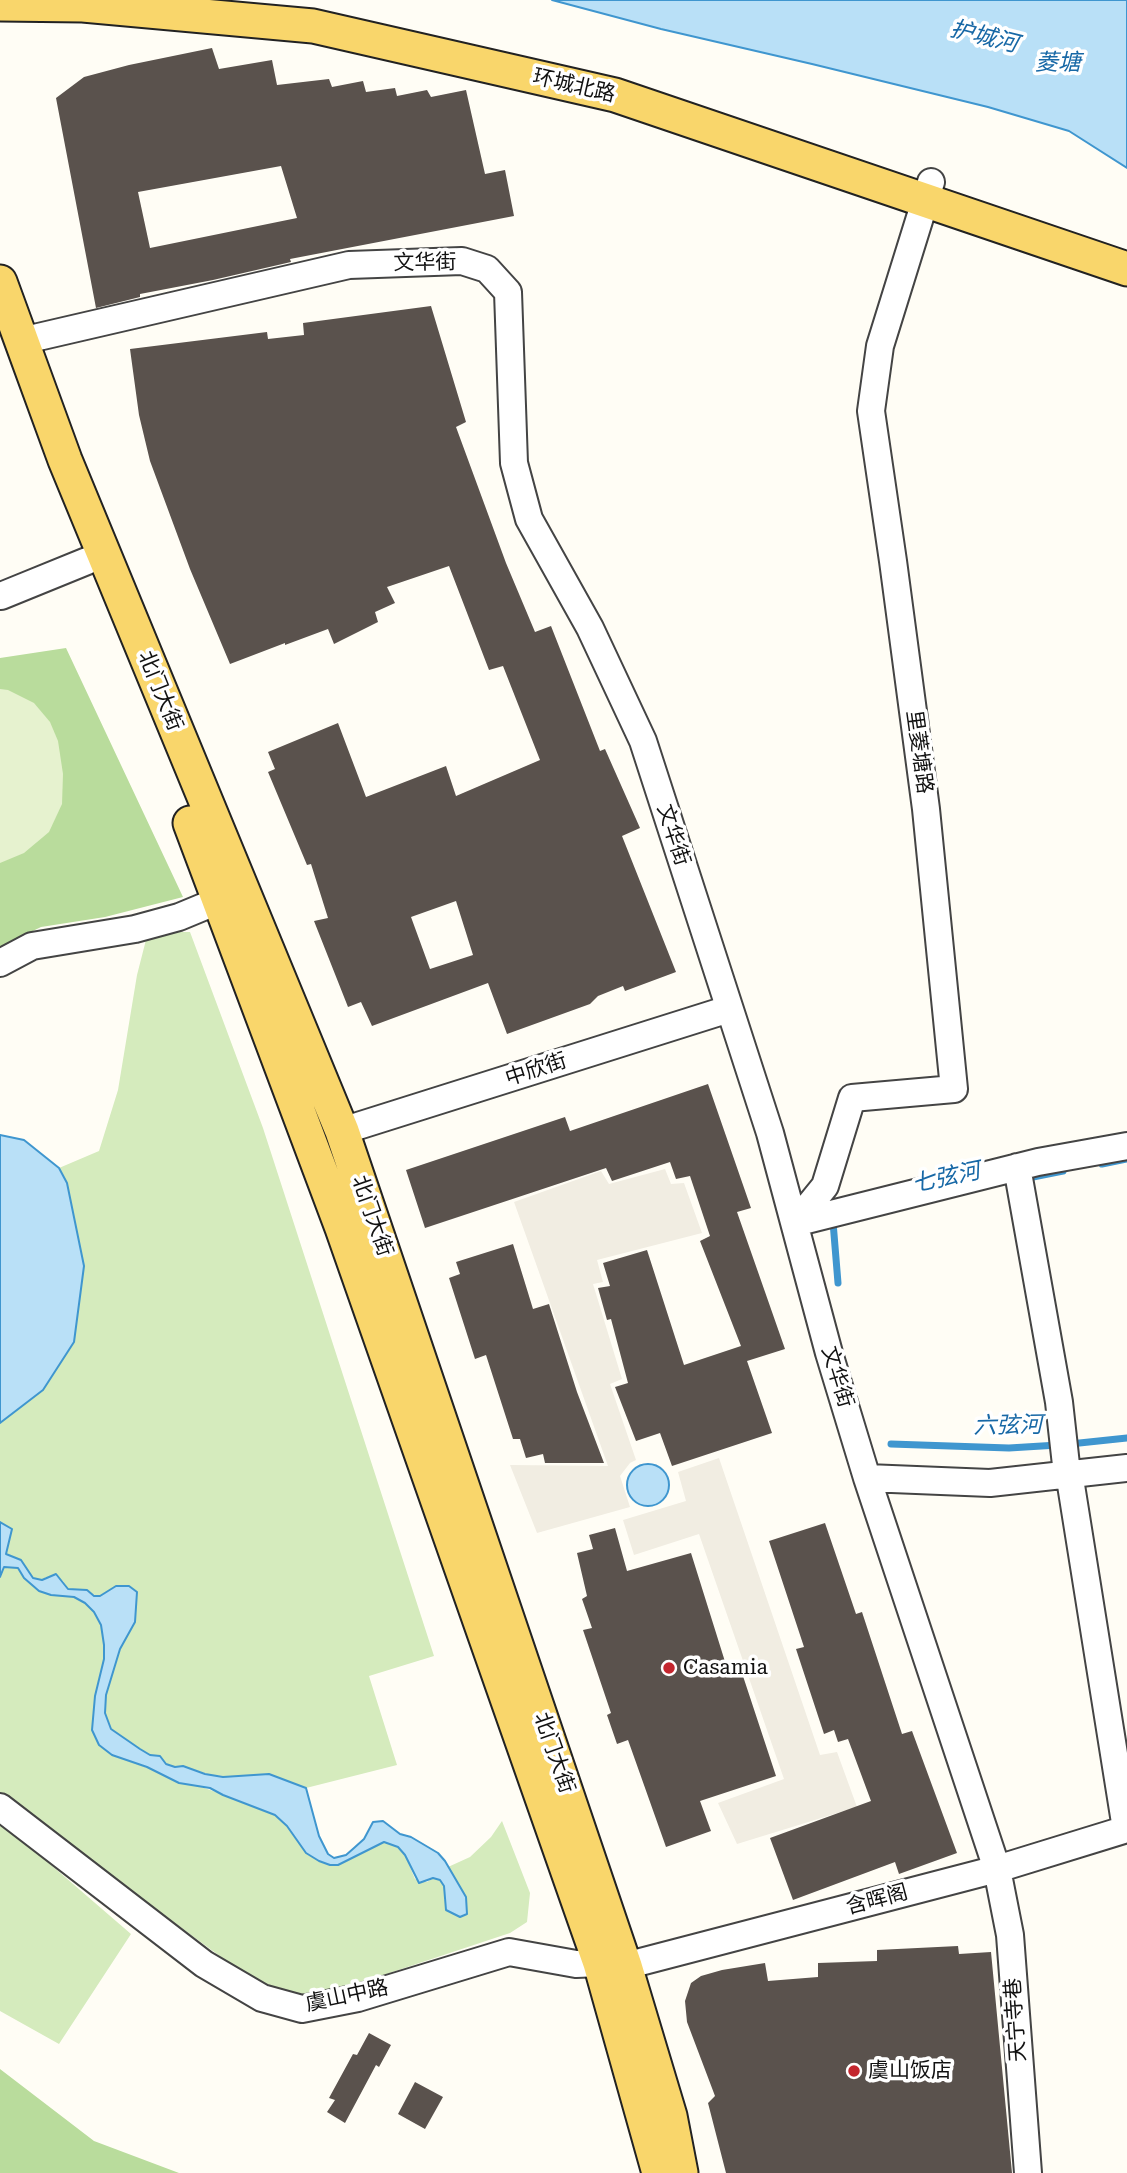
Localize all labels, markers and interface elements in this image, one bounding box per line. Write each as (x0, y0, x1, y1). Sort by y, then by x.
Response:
water label: 护城河 (947, 15, 1021, 59)
water label: 菱塘 (1035, 49, 1081, 77)
street label: 环城北路 (530, 64, 618, 108)
street label: 文华街 (393, 250, 457, 276)
street label: 北门大街 (133, 647, 187, 735)
street label: 里菱塘路 (901, 709, 937, 795)
street label: 文华街 (651, 801, 695, 869)
street label: 中欣街 (502, 1048, 570, 1092)
water label: 七弦河 (909, 1157, 983, 1199)
street label: 北门大街 (346, 1172, 398, 1260)
street label: 文华街 (816, 1343, 858, 1411)
water label: 六弦河 (973, 1412, 1043, 1440)
place label: Casamia (683, 1655, 768, 1681)
marker: Casamia (661, 1660, 677, 1676)
street label: 北门大街 (528, 1709, 580, 1797)
street label: 含晖阁 (843, 1880, 911, 1920)
street label: 虞山中路 (303, 1975, 391, 2017)
street label: 天宁寺巷 (1001, 1977, 1031, 2063)
place label: 虞山饭店 (868, 2058, 952, 2084)
marker: 虞山饭店 (846, 2063, 862, 2079)

